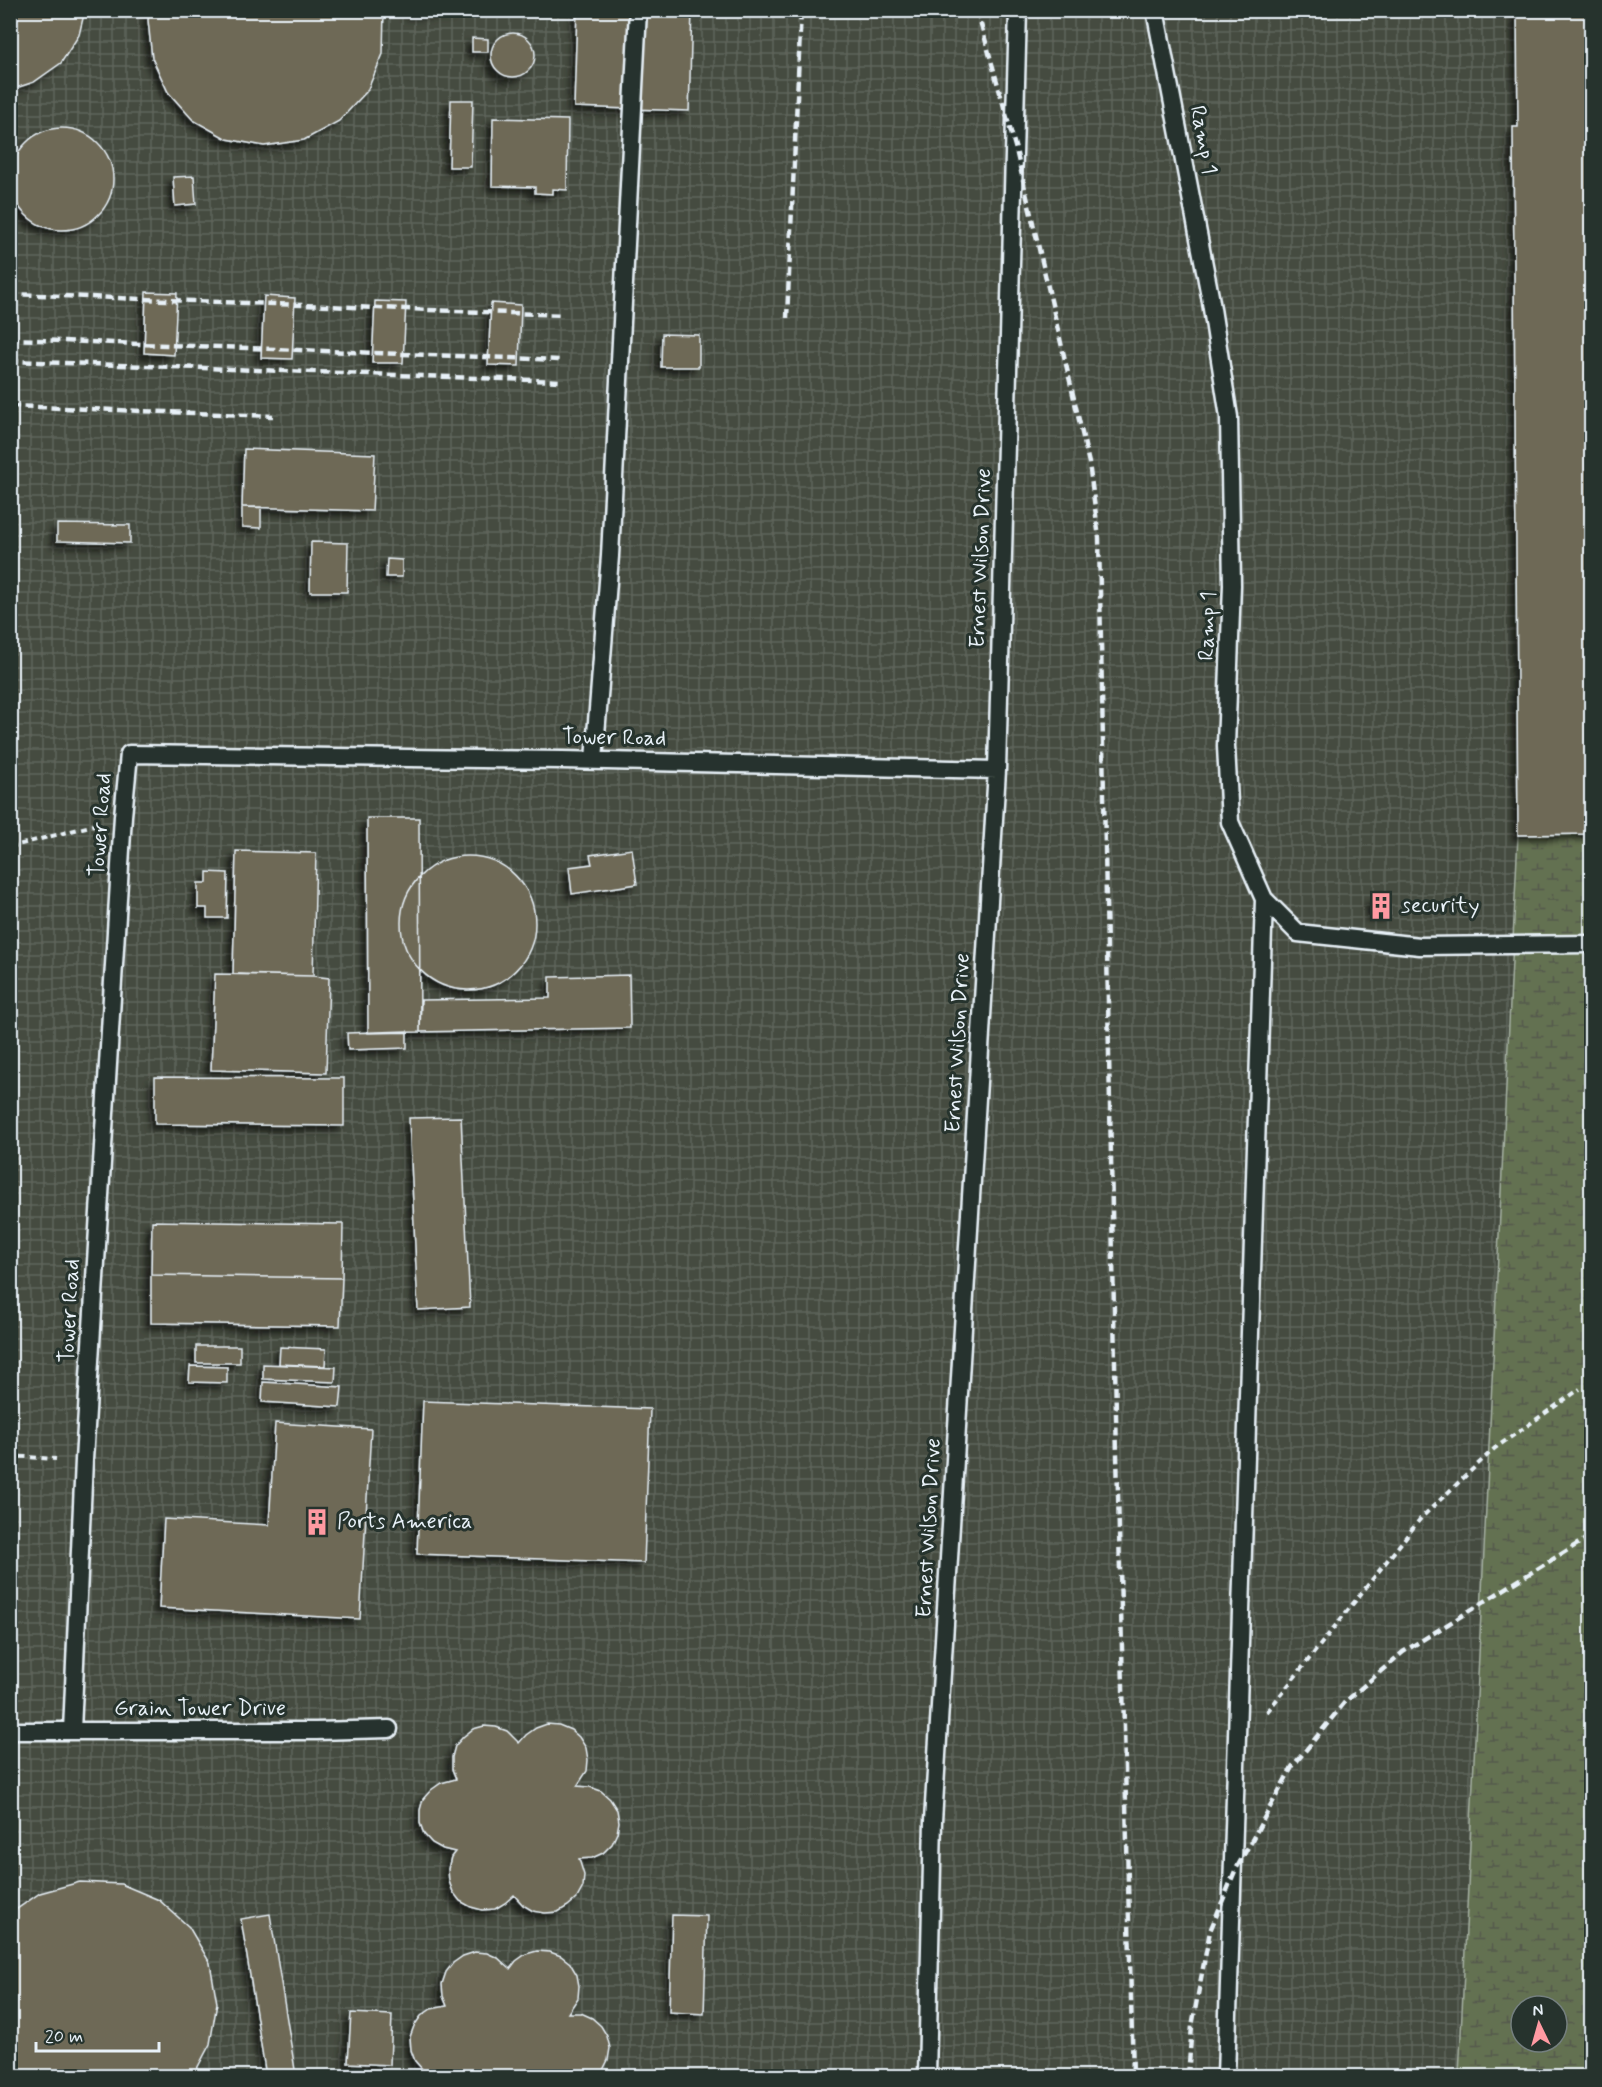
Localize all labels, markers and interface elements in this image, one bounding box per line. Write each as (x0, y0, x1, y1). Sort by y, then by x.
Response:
street label: Ramp 1 (1183, 103, 1223, 177)
street label: Ernest Wilson Drive (964, 468, 998, 648)
street label: Ramp 1 (1193, 591, 1223, 661)
street label: Tower Road (562, 723, 666, 753)
street label: Tower Road (83, 772, 119, 878)
building icon: security (1366, 891, 1396, 921)
place label: security (1401, 892, 1479, 920)
street label: Ernest Wilson Drive (939, 952, 977, 1134)
street label: Tower Road (53, 1258, 87, 1364)
street label: Ernest Wilson Drive (910, 1437, 948, 1619)
building icon: Ports America (302, 1507, 332, 1537)
place label: Ports America (337, 1508, 472, 1536)
street label: Grain Tower Drive (114, 1695, 286, 1723)
north arrow (1509, 1994, 1569, 2054)
text: N (1532, 2000, 1544, 2021)
scale bar (36, 2015, 159, 2053)
text: 20 m (45, 2025, 83, 2049)

